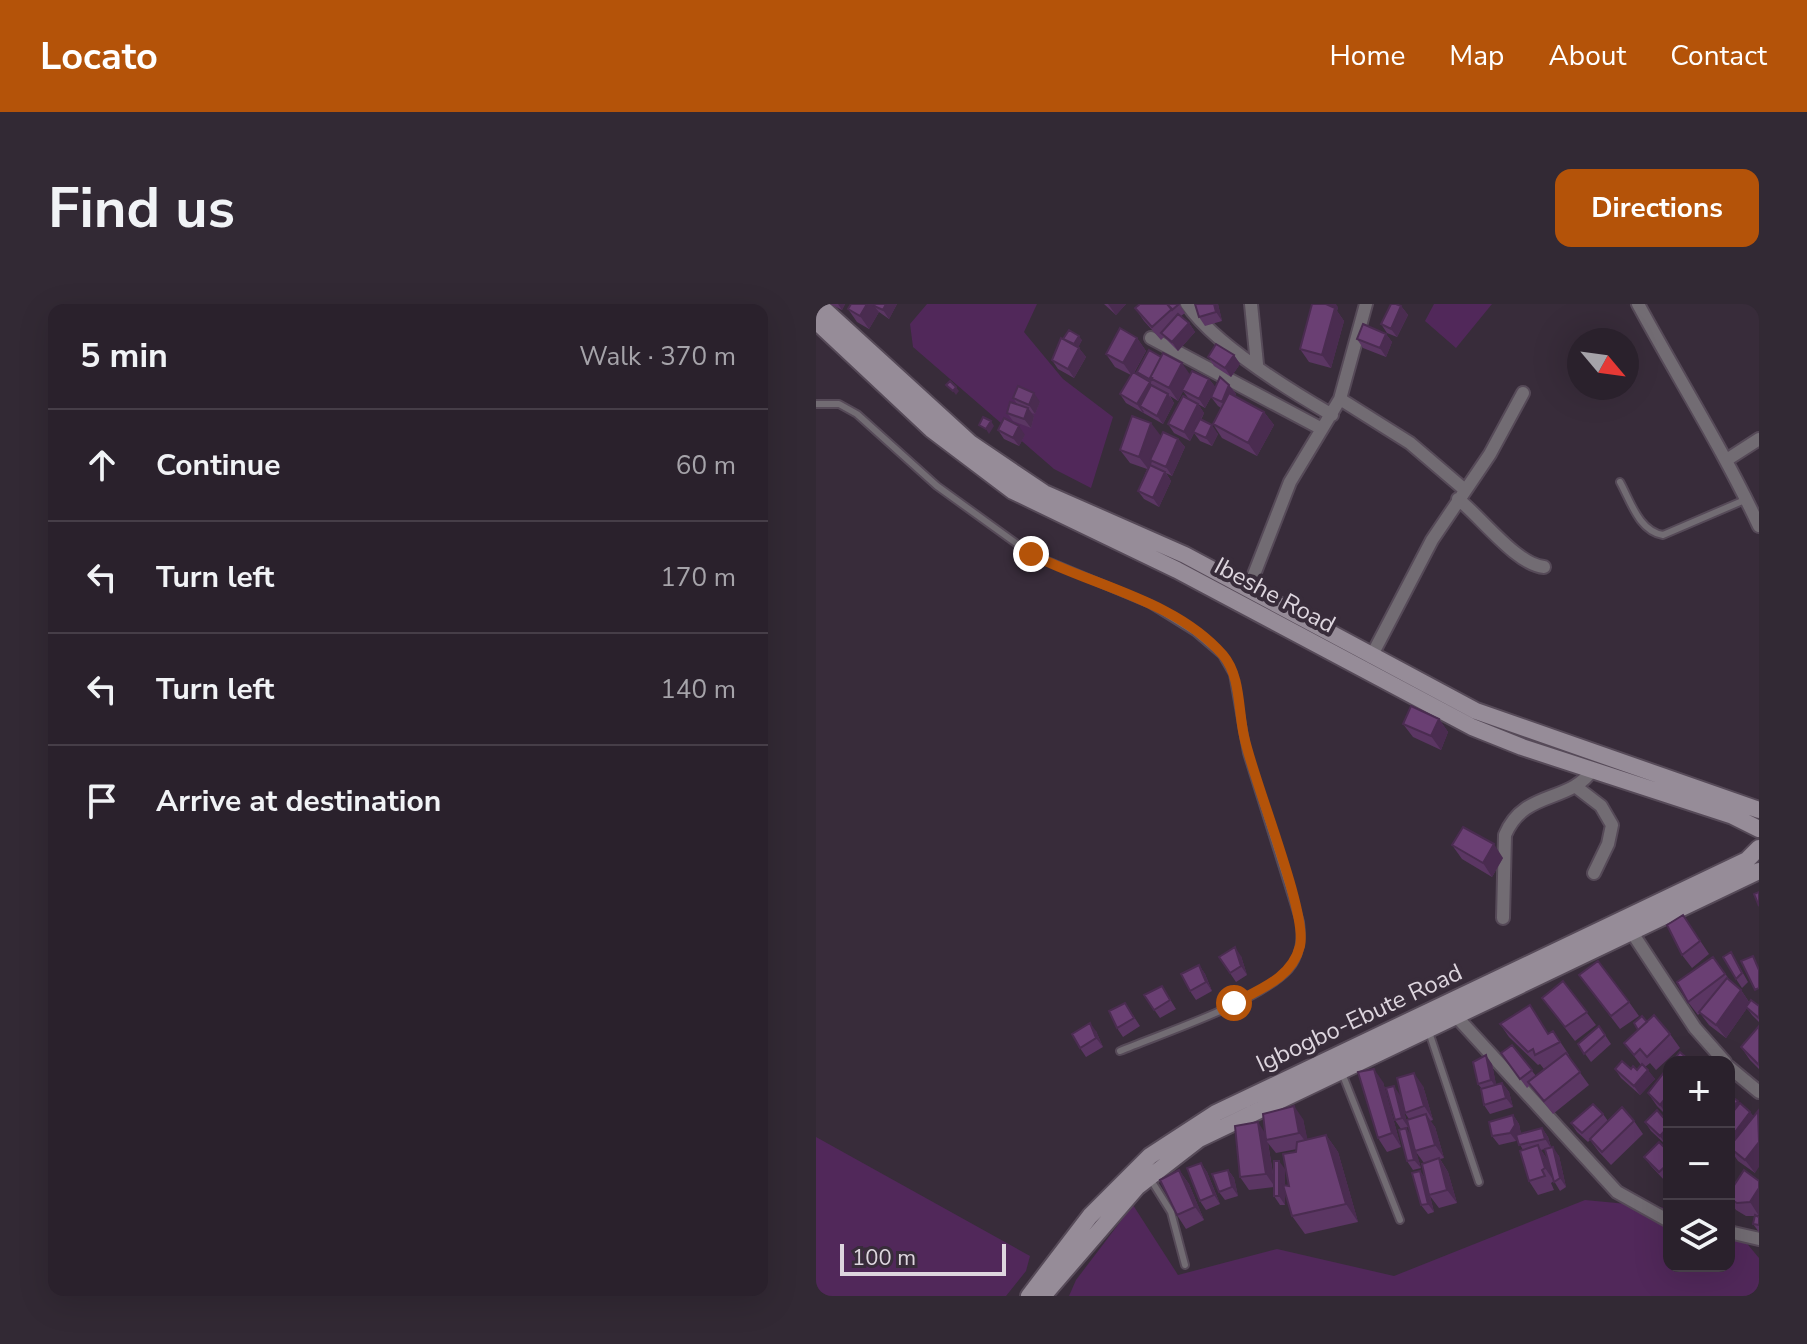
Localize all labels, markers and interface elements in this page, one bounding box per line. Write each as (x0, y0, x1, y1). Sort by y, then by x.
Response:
text: Locato (40, 31, 158, 82)
text: Home (1330, 37, 1405, 75)
text: Map (1449, 37, 1504, 75)
text: About (1548, 37, 1626, 75)
text: Contact (1670, 37, 1767, 75)
button: Directions (1555, 169, 1759, 247)
text: Find us (48, 170, 235, 247)
north arrow (1567, 328, 1639, 400)
text: 5 min (80, 333, 168, 379)
text: Walk · 370 m (579, 339, 736, 374)
icon: ahead (80, 443, 124, 487)
text: Continue (156, 445, 281, 486)
text: 60 m (676, 448, 736, 483)
route end (1013, 536, 1049, 572)
street label: Ibeshe Road (1209, 550, 1341, 640)
icon: left (80, 555, 124, 599)
text: Turn left (156, 557, 274, 598)
text: 170 m (660, 560, 736, 595)
icon: left (80, 667, 124, 711)
text: Turn left (156, 669, 274, 710)
text: 140 m (660, 672, 736, 707)
icon: arrive (80, 779, 124, 823)
text: Arrive at destination (156, 781, 441, 822)
street label: Igbogbo-Ebute Road (1251, 956, 1467, 1080)
route start (1216, 985, 1252, 1021)
map controls (1663, 1056, 1735, 1272)
button: + (1663, 1056, 1735, 1128)
button: − (1663, 1128, 1735, 1200)
button: layers (1663, 1200, 1735, 1272)
scale bar (840, 1240, 1006, 1276)
text: 100 m (852, 1243, 916, 1273)

